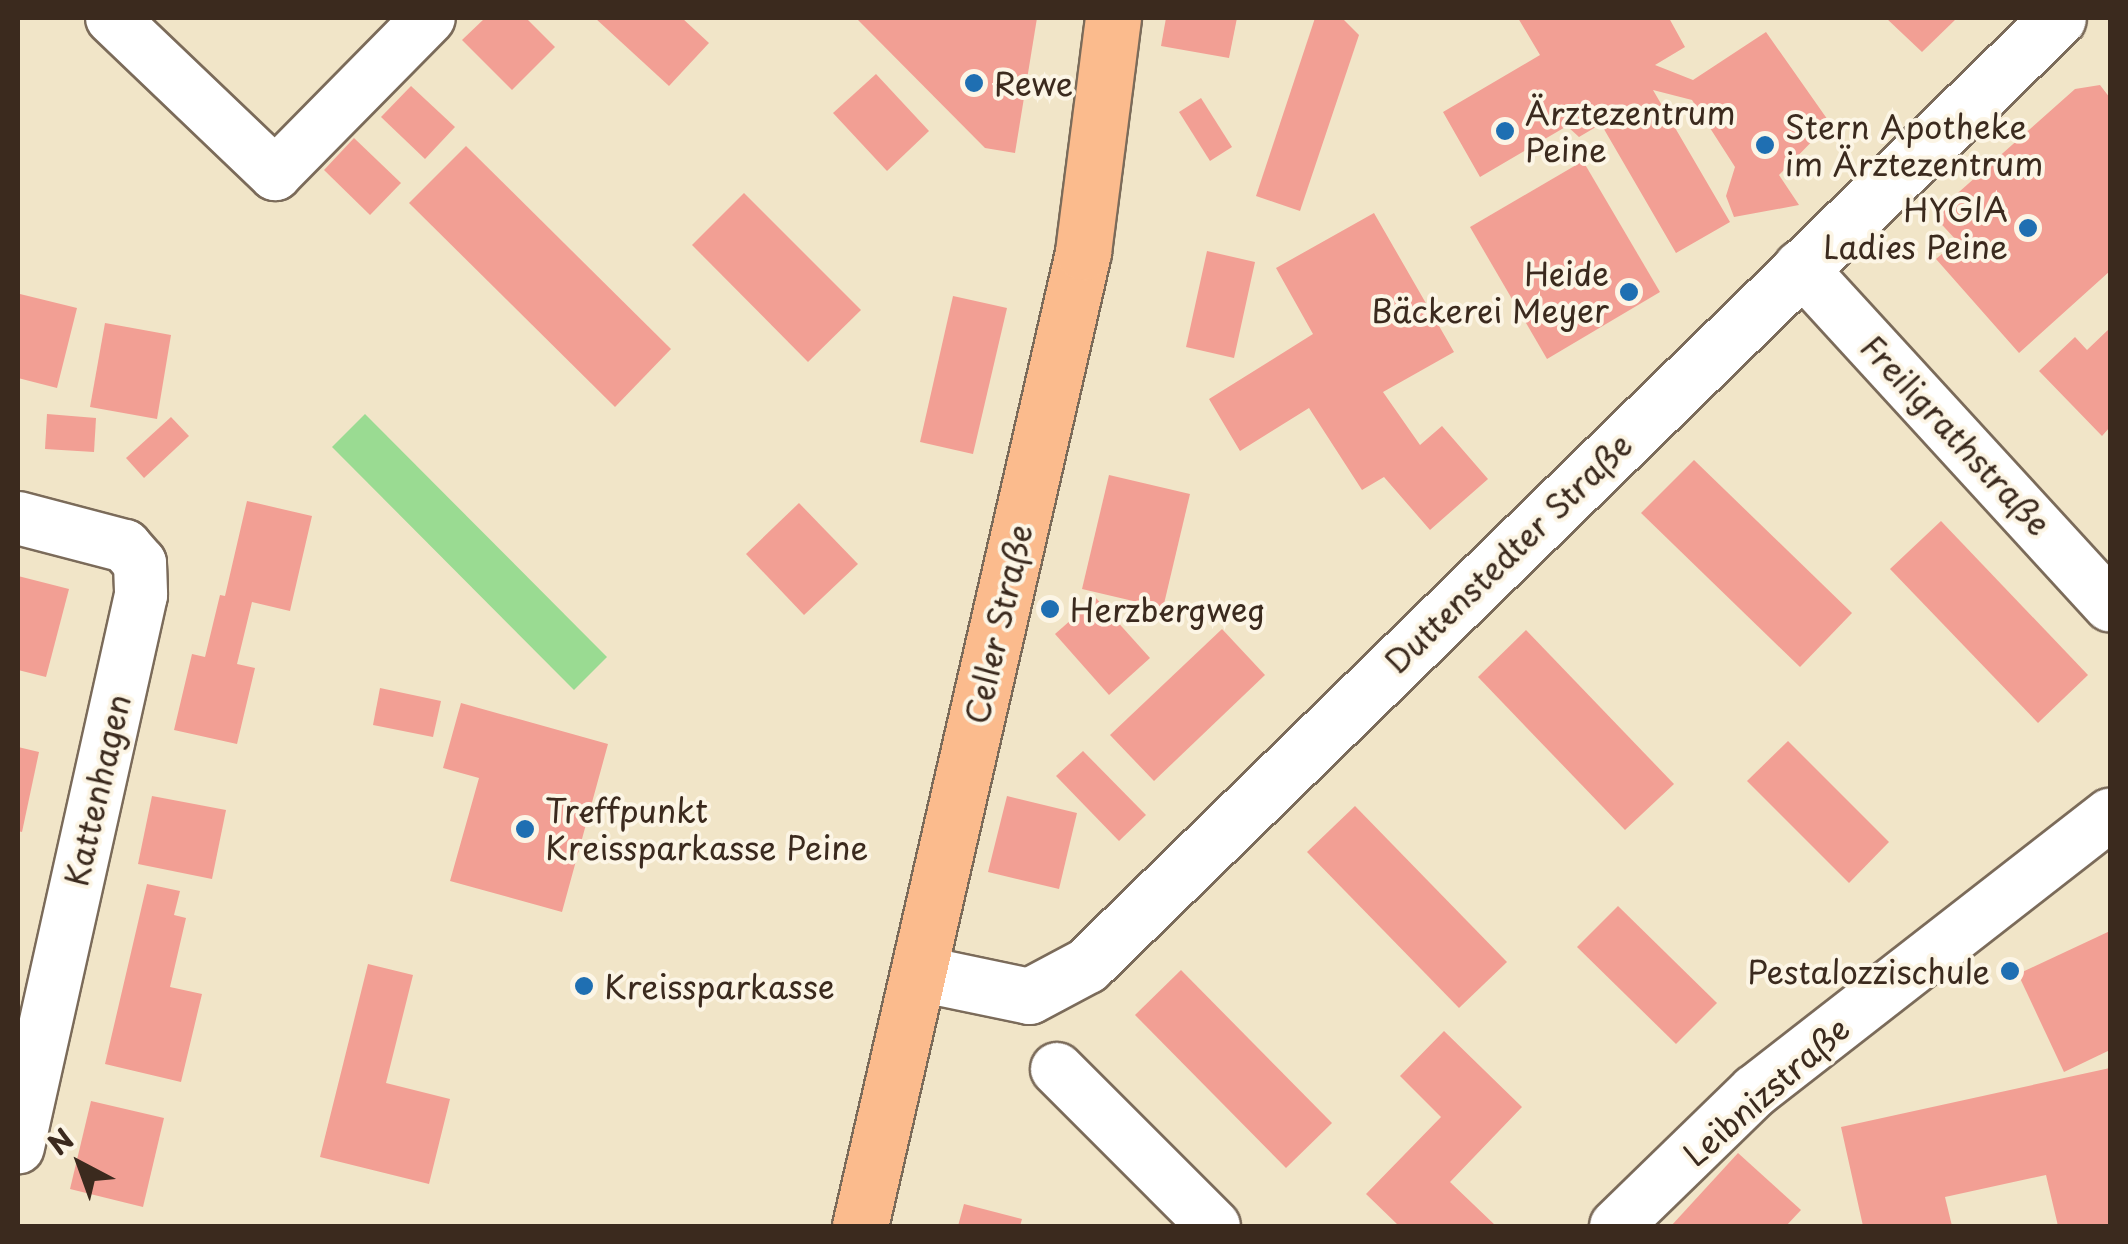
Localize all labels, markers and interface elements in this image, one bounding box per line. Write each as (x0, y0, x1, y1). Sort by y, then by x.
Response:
place label: Rewe (994, 64, 1073, 102)
marker: Rewe (963, 72, 985, 94)
place label: Ärztezentrum Peine (1525, 94, 1736, 169)
place label: Stern Apotheke im Ärztezentrum (1785, 108, 2044, 183)
marker: Ärztezentrum Peine (1494, 120, 1516, 142)
marker: Stern Apotheke im Ärztezentrum (1754, 134, 1776, 156)
place label: HYGIA Ladies Peine (1821, 191, 2008, 266)
marker: HYGIA Ladies Peine (2017, 217, 2039, 239)
place label: Heide Bäckerei Meyer (1370, 255, 1609, 330)
marker: Heide Bäckerei Meyer (1618, 281, 1640, 303)
street label: Freiligrathstraße (1853, 327, 2059, 543)
street label: Duttenstedter Straße (1376, 425, 1640, 681)
street label: Celler Straße (956, 519, 1040, 729)
place label: Herzbergweg (1070, 590, 1265, 628)
marker: Herzbergweg (1039, 598, 1061, 620)
street label: Kattenhagen (56, 690, 138, 890)
place label: Treffpunkt Kreissparkasse Peine (545, 792, 868, 867)
marker: Treffpunkt Kreissparkasse Peine (514, 818, 536, 840)
place label: Pestalozzischule (1747, 952, 1990, 990)
marker: Pestalozzischule (1999, 960, 2021, 982)
place label: Kreissparkasse (604, 967, 835, 1005)
marker: Kreissparkasse (573, 975, 595, 997)
street label: Leibnizstraße (1675, 1009, 1857, 1173)
north arrow (30, 1114, 130, 1214)
text: N (38, 1117, 82, 1164)

